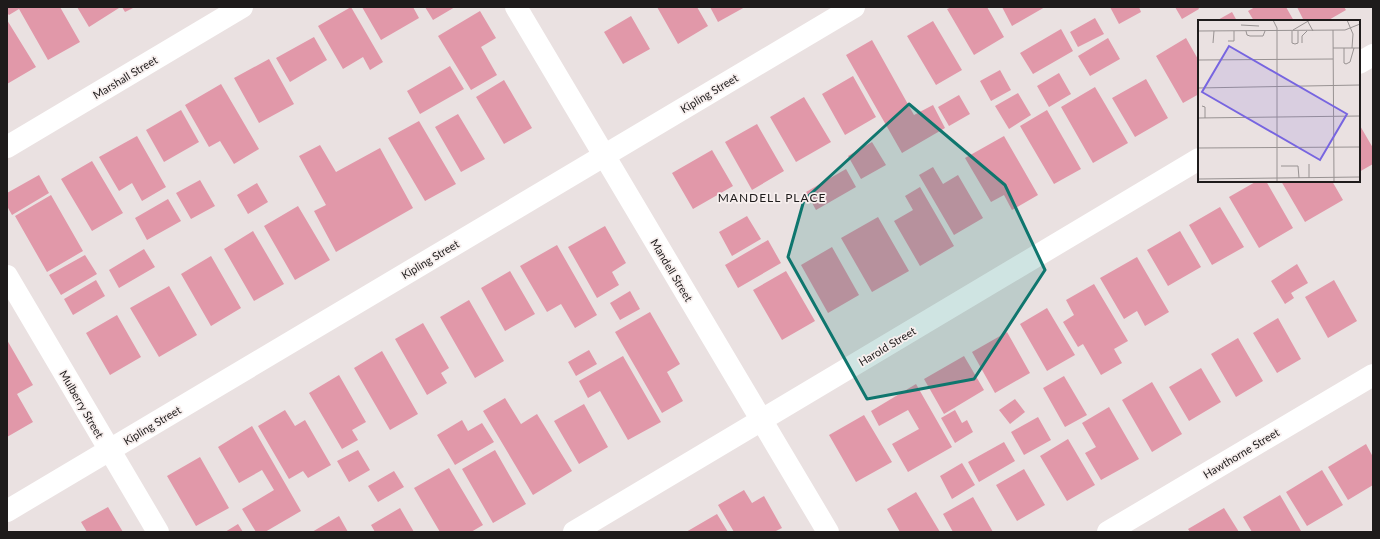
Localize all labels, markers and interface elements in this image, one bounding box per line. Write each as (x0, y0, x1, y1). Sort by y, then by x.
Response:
inset map (1198, 20, 1360, 182)
street label: Marshall Street (90, 53, 160, 101)
street label: Kipling Street (678, 71, 740, 115)
district label: MANDELL PLACE (718, 190, 826, 205)
street label: Mandell Street (648, 236, 696, 304)
street label: Kipling Street (399, 237, 461, 281)
street label: Harold Street (856, 324, 918, 368)
street label: Mulberry Street (57, 368, 107, 440)
street label: Kipling Street (121, 403, 183, 447)
street label: Hawthorne Street (1201, 425, 1281, 481)

